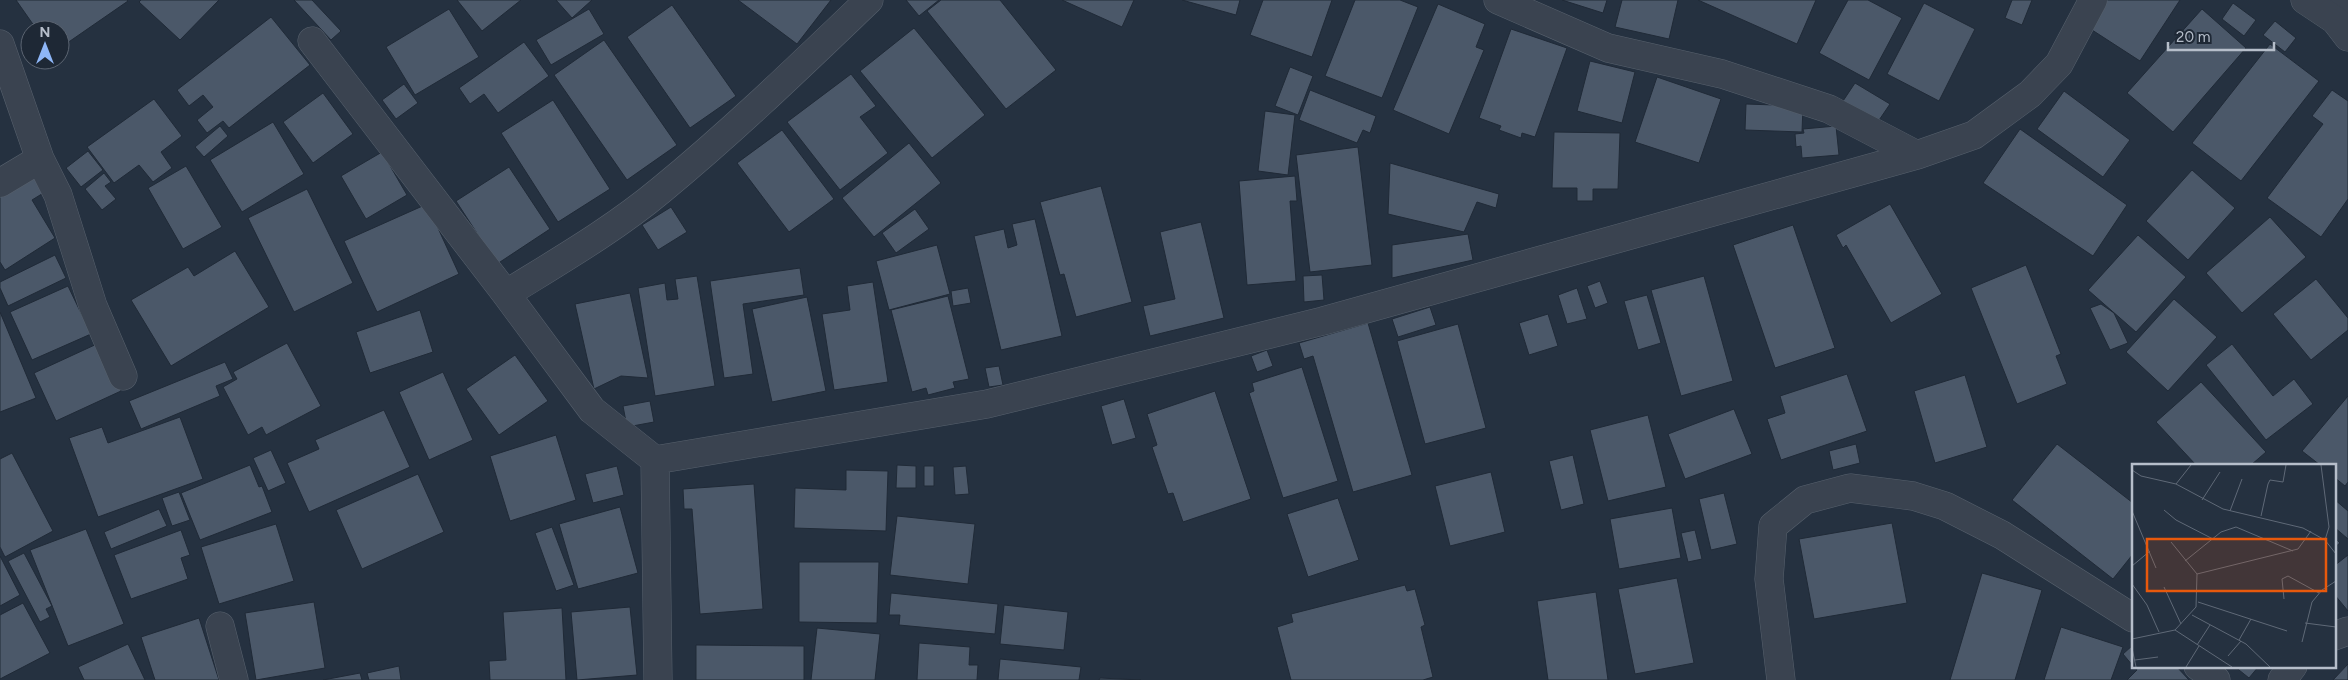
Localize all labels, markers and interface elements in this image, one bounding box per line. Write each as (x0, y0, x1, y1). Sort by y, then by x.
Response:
north arrow (20, 20, 70, 70)
scale bar (2168, 20, 2274, 52)
text: N (40, 24, 50, 41)
text: 20 m (2176, 28, 2210, 46)
inset map (2132, 464, 2336, 668)

